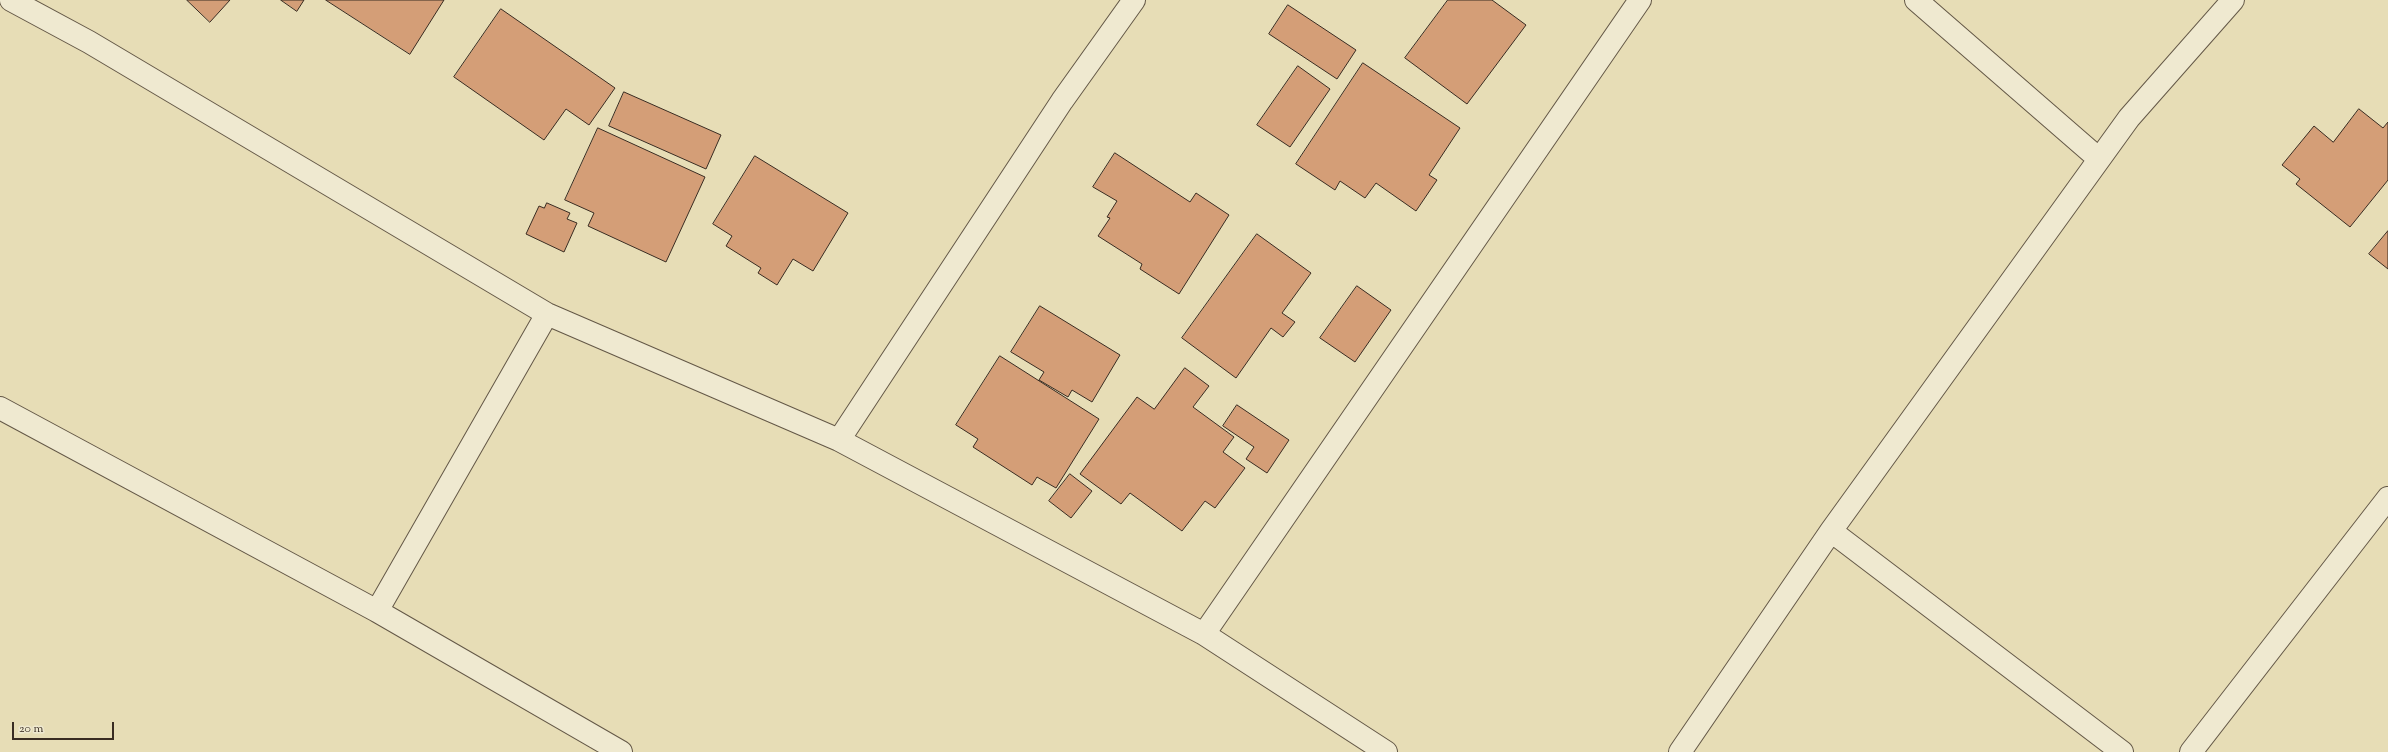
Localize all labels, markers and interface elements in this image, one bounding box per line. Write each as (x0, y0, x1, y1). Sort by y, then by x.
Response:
scale bar (14, 714, 116, 740)
text: 20 m (19, 720, 43, 738)

